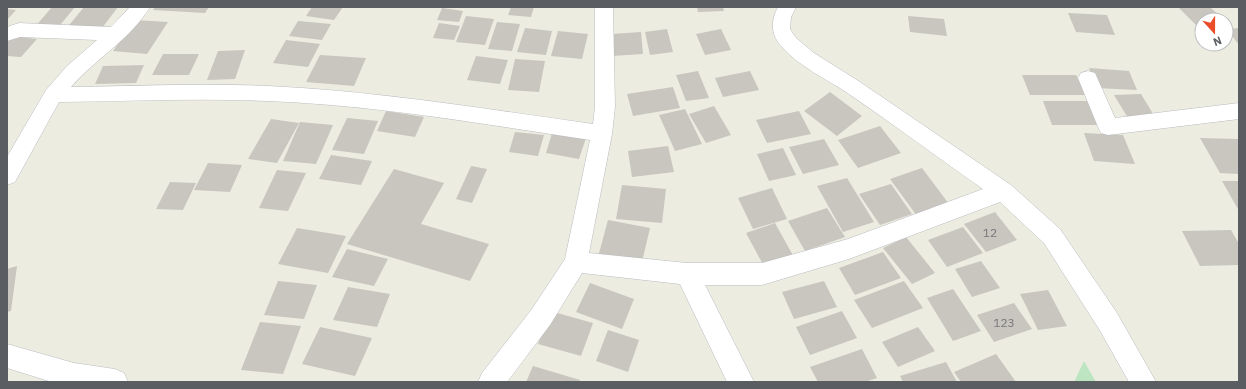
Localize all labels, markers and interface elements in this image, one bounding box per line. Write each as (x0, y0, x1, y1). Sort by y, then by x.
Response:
north arrow (1194, 12, 1234, 52)
text: N (1211, 33, 1224, 49)
house number: 12 (983, 225, 997, 240)
house number: 123 (993, 315, 1015, 330)

